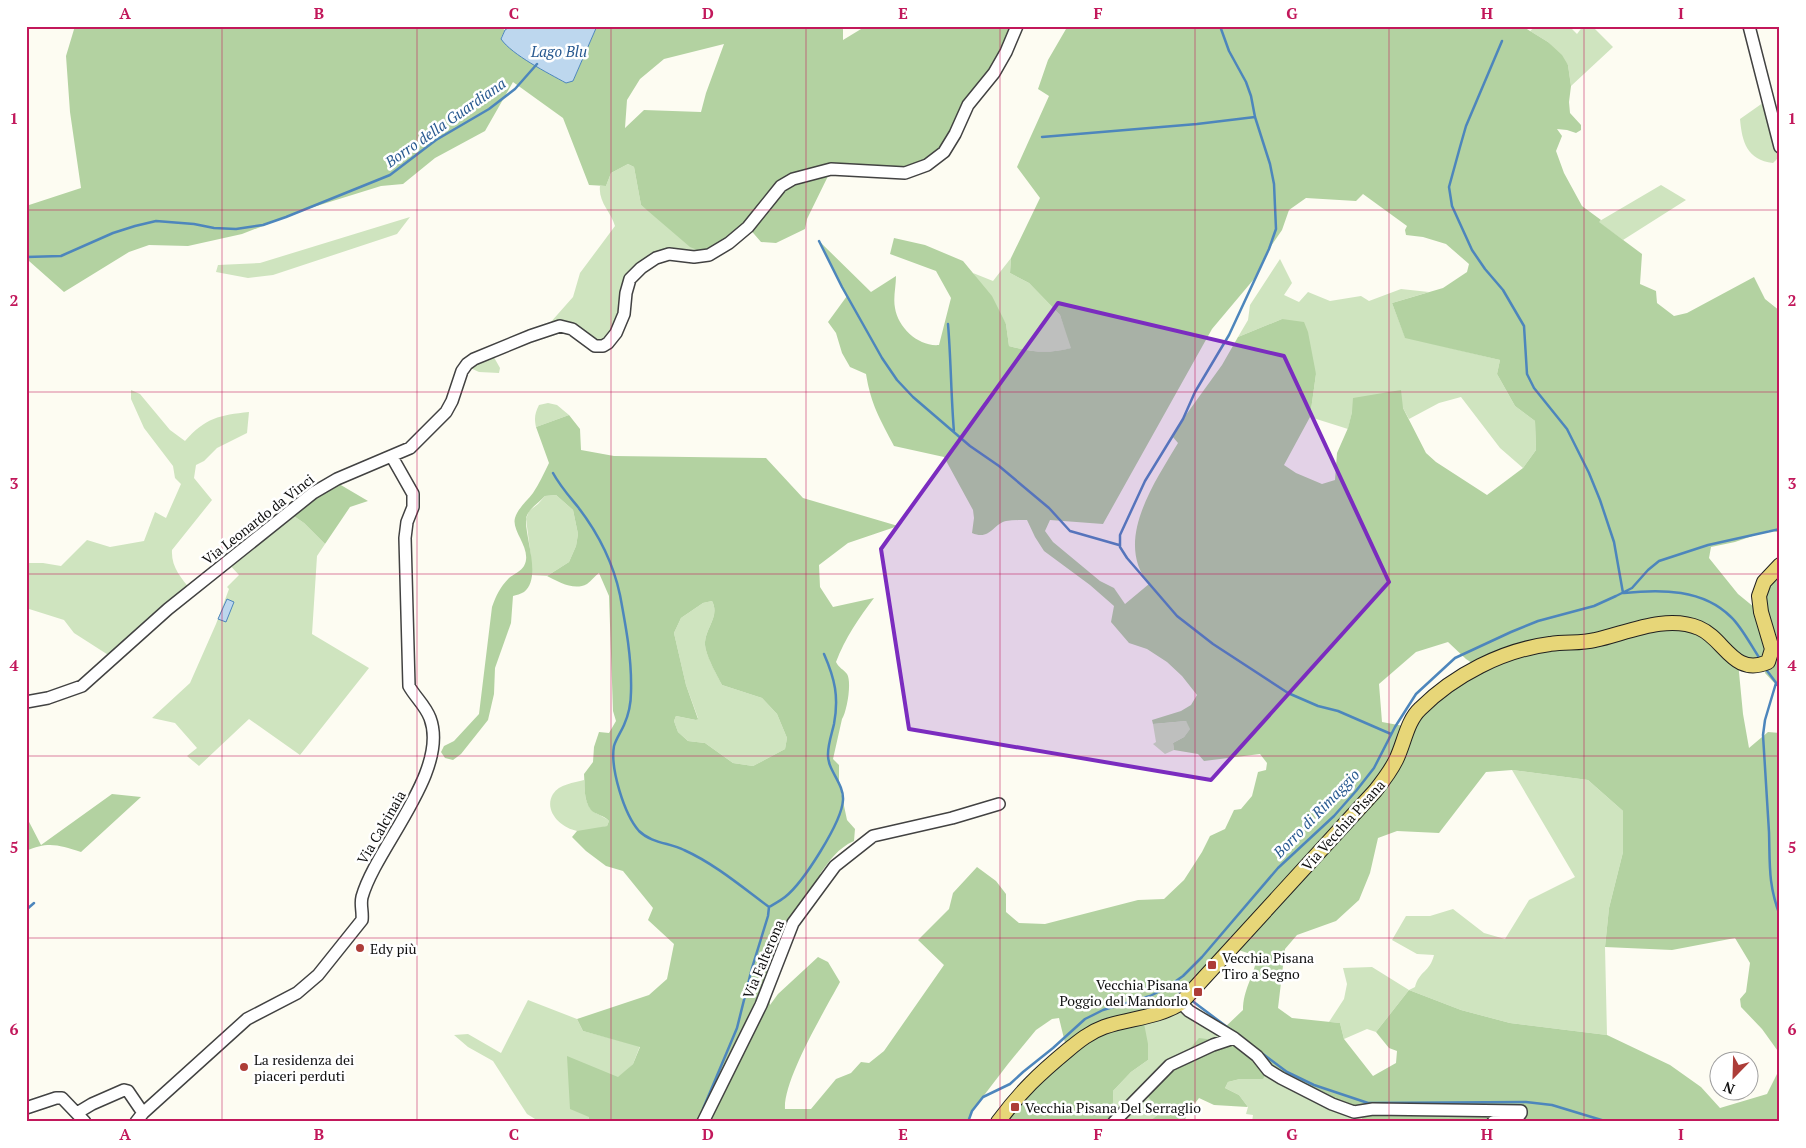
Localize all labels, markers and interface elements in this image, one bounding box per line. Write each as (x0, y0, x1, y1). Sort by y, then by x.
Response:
text: A (119, 2, 131, 24)
text: B (314, 2, 324, 24)
text: C (509, 2, 519, 24)
text: D (702, 2, 714, 24)
text: E (898, 2, 908, 24)
text: F (1093, 2, 1103, 24)
text: G (1286, 2, 1298, 24)
text: H (1481, 2, 1493, 24)
text: I (1678, 2, 1684, 24)
water label: Lago Blu (530, 41, 587, 61)
water label: Borro della Guardiana (380, 73, 509, 172)
text: 1 (9, 107, 19, 129)
text: 1 (1787, 107, 1797, 129)
text: 2 (9, 289, 19, 311)
text: 2 (1787, 289, 1797, 311)
street label: Via Leonardo da Vinci (198, 469, 318, 569)
text: 3 (9, 472, 19, 494)
text: 3 (1787, 472, 1797, 494)
text: 4 (9, 654, 19, 676)
text: 4 (1787, 654, 1797, 676)
water label: Borro di Rimaggio (1268, 764, 1364, 862)
street label: Via Vecchia Pisana (1297, 776, 1389, 874)
street label: Via Calcinaia (352, 787, 410, 867)
text: 5 (9, 836, 19, 858)
text: 5 (1787, 836, 1797, 858)
street label: Via Falterona (738, 917, 788, 1001)
place label: Edy più (370, 939, 417, 958)
marker: Edy più (354, 942, 366, 954)
place label: Vecchia Pisana Tiro a Segno (1222, 948, 1314, 983)
marker: Vecchia Pisana Tiro a Segno (1206, 959, 1218, 971)
place label: Vecchia Pisana Poggio del Mandorlo (1059, 975, 1188, 1010)
marker: Vecchia Pisana Poggio del Mandorlo (1192, 986, 1204, 998)
text: 6 (9, 1018, 19, 1040)
text: 6 (1787, 1018, 1797, 1040)
place label: La residenza dei piaceri perduti (254, 1050, 354, 1085)
north arrow (1708, 1050, 1758, 1100)
marker: La residenza dei piaceri perduti (238, 1061, 250, 1073)
text: N (1720, 1077, 1737, 1099)
place label: Vecchia Pisana Del Serraglio (1025, 1098, 1201, 1117)
marker: Vecchia Pisana Del Serraglio (1009, 1101, 1021, 1113)
text: A (119, 1123, 131, 1145)
text: B (314, 1123, 324, 1145)
text: C (509, 1123, 519, 1145)
text: D (702, 1123, 714, 1145)
text: E (898, 1123, 908, 1145)
text: F (1093, 1123, 1103, 1145)
text: G (1286, 1123, 1298, 1145)
text: H (1481, 1123, 1493, 1145)
text: I (1678, 1123, 1684, 1145)

